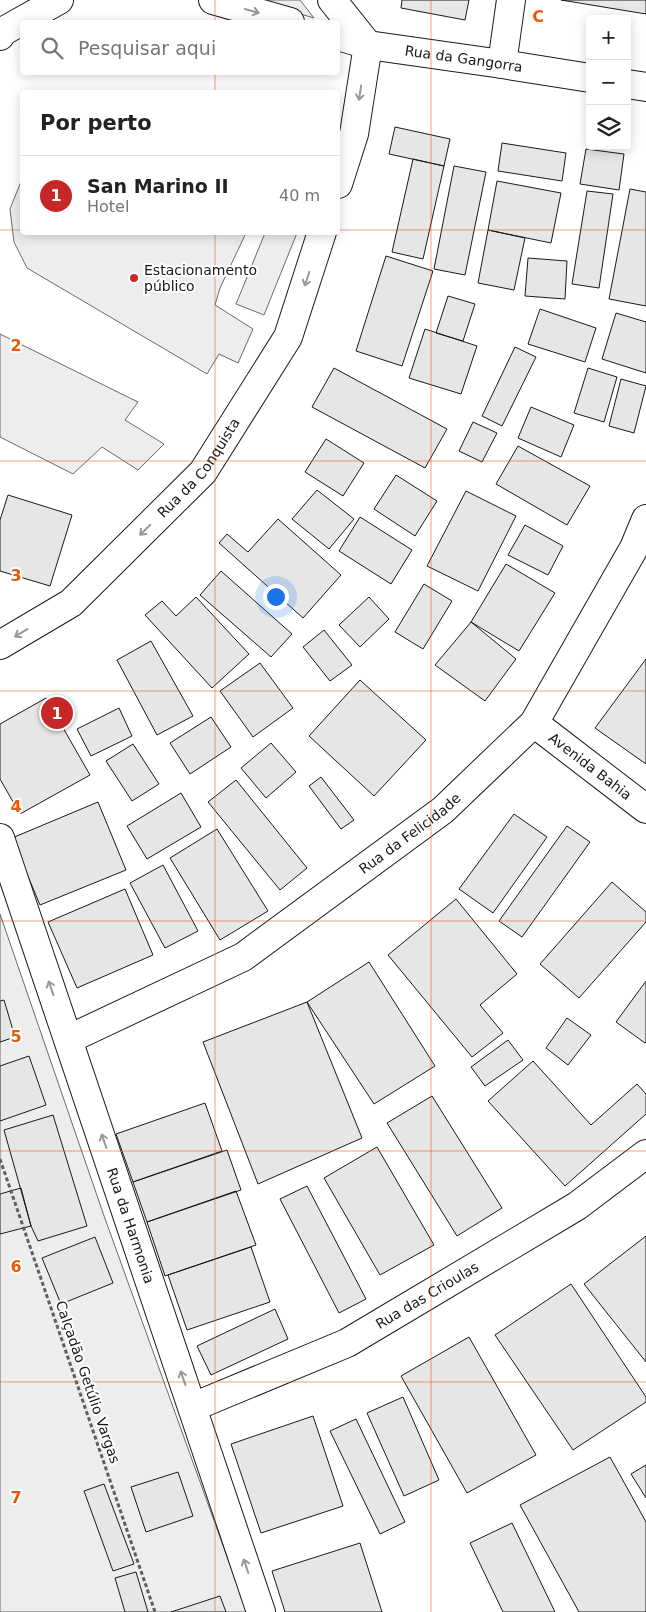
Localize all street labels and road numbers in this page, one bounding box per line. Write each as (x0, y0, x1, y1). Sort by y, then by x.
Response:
street label: Rua da Gangorra (404, 42, 524, 75)
street label: Rua da Conquista (154, 415, 243, 521)
street label: Avenida Bahia (546, 729, 635, 803)
street label: Rua da Felicidade (356, 790, 464, 877)
street label: Rua da Harmonia (104, 1166, 158, 1286)
street label: Rua das Crioulas (373, 1258, 481, 1332)
street label: Calçadão Getúlio Vargas (53, 1299, 123, 1465)

